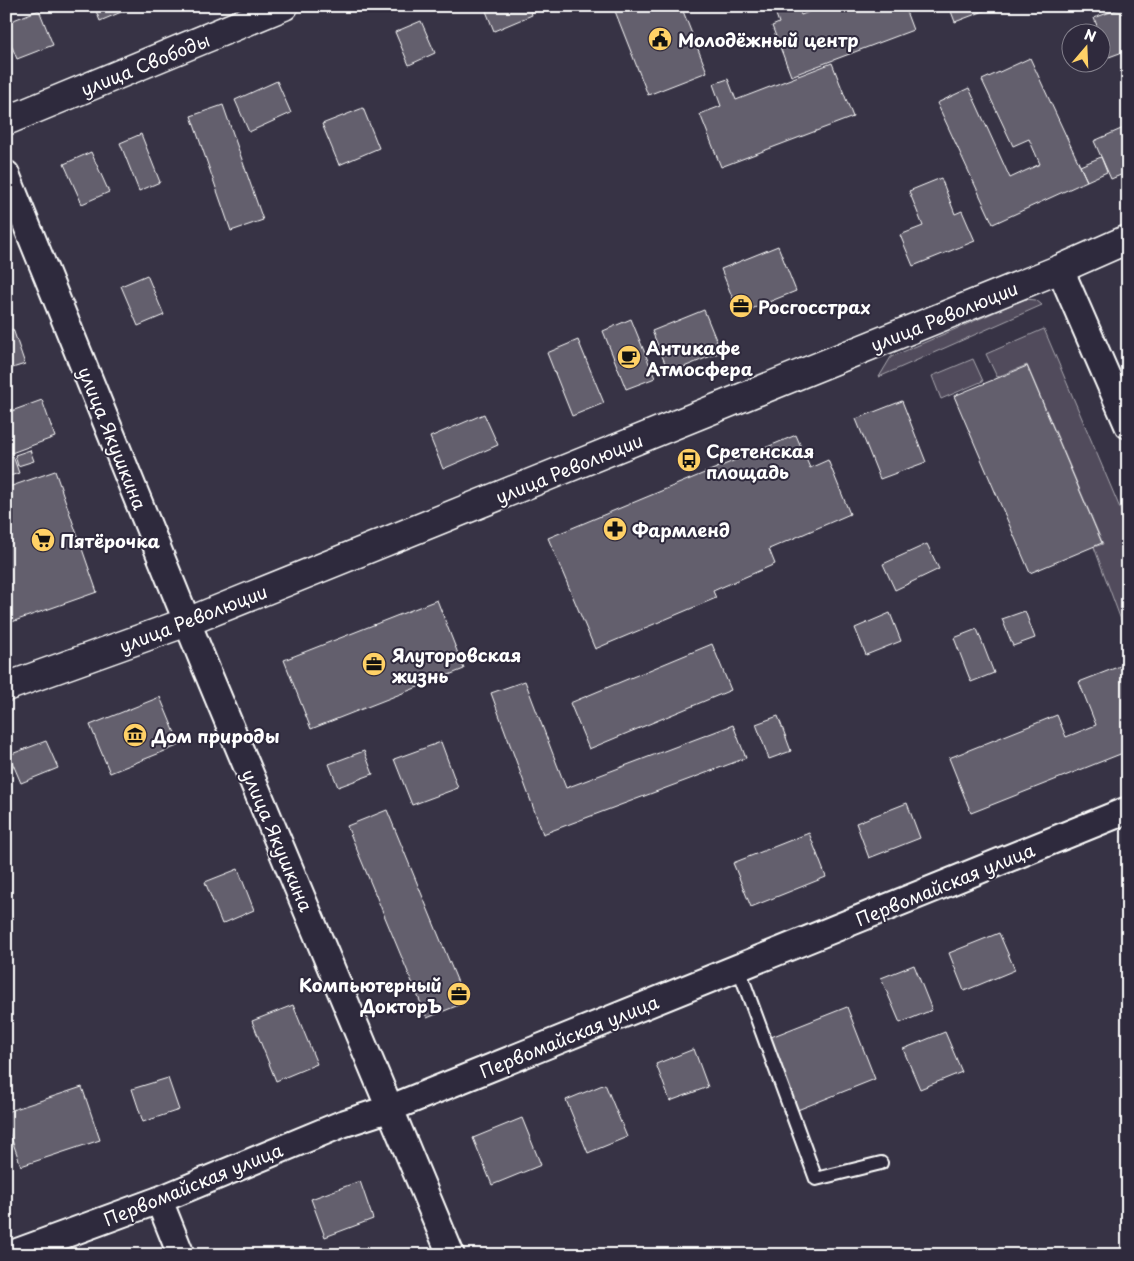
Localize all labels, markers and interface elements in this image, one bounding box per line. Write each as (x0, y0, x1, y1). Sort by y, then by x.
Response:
north arrow (1062, 22, 1112, 72)
text: N (1082, 24, 1099, 47)
street label: улица Свободы (76, 26, 214, 102)
public building icon: Молодёжный центр (647, 26, 673, 52)
place label: Молодёжный центр (678, 26, 859, 53)
street label: улица Революции (866, 274, 1022, 358)
office icon: Росгосстрах (728, 293, 754, 319)
place label: Росгосстрах (758, 293, 871, 320)
place label: Антикафе Атмосфера (646, 334, 753, 382)
cafe icon: Антикафе Атмосфера (616, 344, 642, 370)
street label: улица Якушкина (72, 362, 154, 514)
street label: улица Революции (491, 426, 647, 510)
place label: Сретенская площадь (706, 437, 814, 485)
bus stop icon: Сретенская площадь (676, 447, 702, 473)
pharmacy icon: Фармленд (602, 516, 628, 542)
place label: Фармленд (632, 516, 730, 543)
supermarket icon: Пятёрочка (30, 527, 56, 553)
place label: Пятёрочка (60, 527, 161, 554)
street label: улица Революции (115, 577, 271, 659)
place label: Ялуторовская жизнь (392, 641, 521, 689)
office icon: Ялуторовская жизнь (361, 651, 387, 677)
museum icon: Дом природы (122, 722, 148, 748)
place label: Дом природы (151, 722, 279, 749)
street label: улица Якушкина (236, 765, 320, 916)
street label: Первомайская улица (851, 835, 1039, 932)
place label: Компьютерный ДокторЪ (299, 971, 442, 1019)
office icon: Компьютерный ДокторЪ (446, 981, 472, 1007)
street label: Первомайская улица (475, 987, 663, 1084)
street label: Первомайская улица (99, 1135, 287, 1232)

